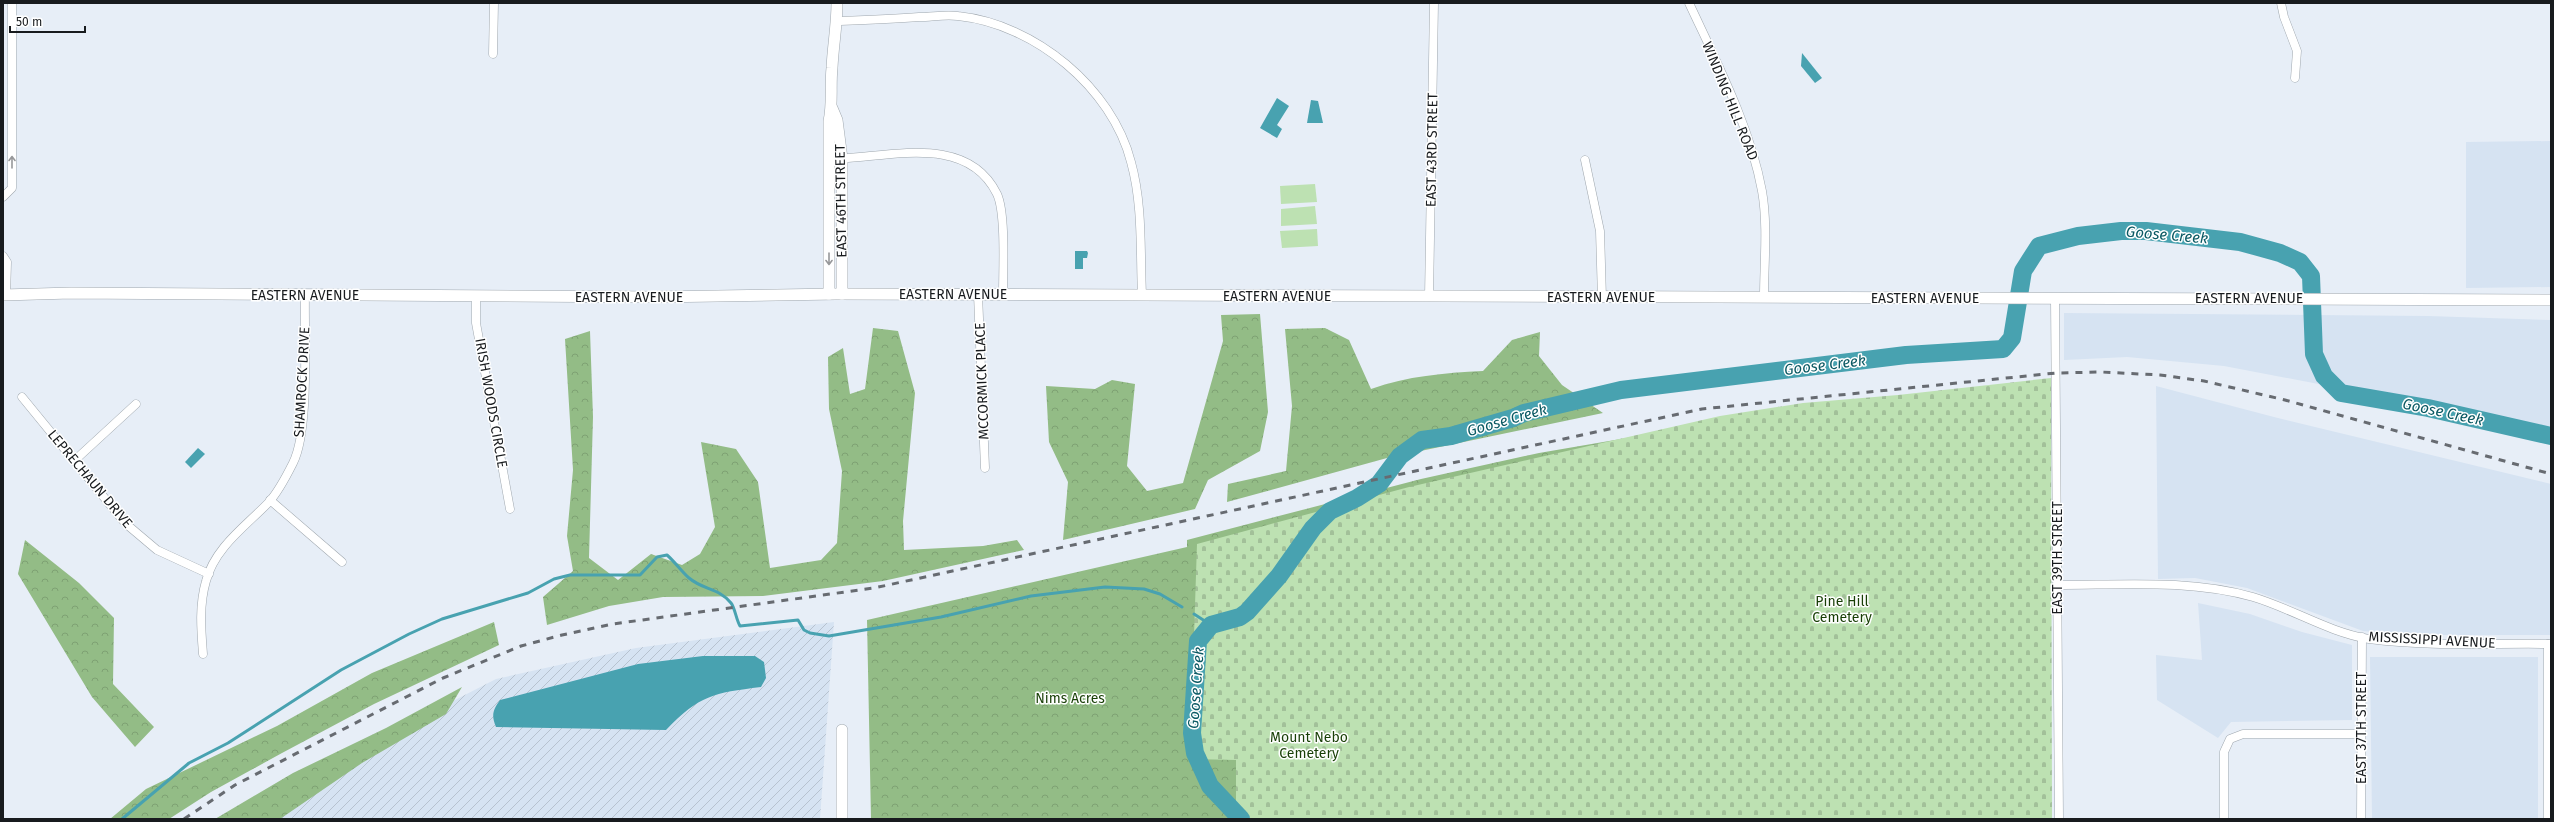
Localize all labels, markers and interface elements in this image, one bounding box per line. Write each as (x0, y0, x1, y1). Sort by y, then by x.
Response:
scale bar (10, 8, 85, 34)
text: 50 m (16, 15, 42, 29)
street label: WINDING HILL ROAD (1698, 39, 1762, 163)
street label: EAST 43RD STREET (1423, 92, 1442, 207)
street label: EAST 46TH STREET (831, 143, 850, 258)
one-way arrow (8, 156, 16, 169)
water label: Goose Creek (2125, 222, 2209, 248)
one-way arrow (825, 252, 833, 265)
street label: EASTERN AVENUE (899, 286, 1007, 303)
street label: EASTERN AVENUE (251, 287, 359, 304)
street label: EASTERN AVENUE (1223, 288, 1331, 305)
street label: EASTERN AVENUE (575, 289, 683, 306)
street label: EASTERN AVENUE (1547, 289, 1655, 306)
street label: EASTERN AVENUE (1871, 290, 1979, 307)
street label: EASTERN AVENUE (2195, 290, 2303, 307)
street label: MCCORMICK PLACE (971, 322, 993, 440)
street label: SHAMROCK DRIVE (291, 326, 313, 438)
street label: IRISH WOODS CIRCLE (471, 337, 511, 469)
water label: Goose Creek (1783, 351, 1867, 379)
water label: Goose Creek (2401, 395, 2485, 429)
water label: Goose Creek (1465, 400, 1549, 440)
street label: LEPRECHAUN DRIVE (44, 426, 136, 532)
street label: EAST 39TH STREET (2049, 501, 2066, 615)
park label: Pine Hill Cemetery (1812, 593, 1872, 626)
street label: MISSISSIPPI AVENUE (2368, 628, 2496, 652)
water label: Goose Creek (1184, 646, 1208, 730)
street label: EAST 37TH STREET (2353, 671, 2370, 784)
park label: Nims Acres (1035, 690, 1105, 707)
park label: Mount Nebo Cemetery (1270, 729, 1348, 762)

